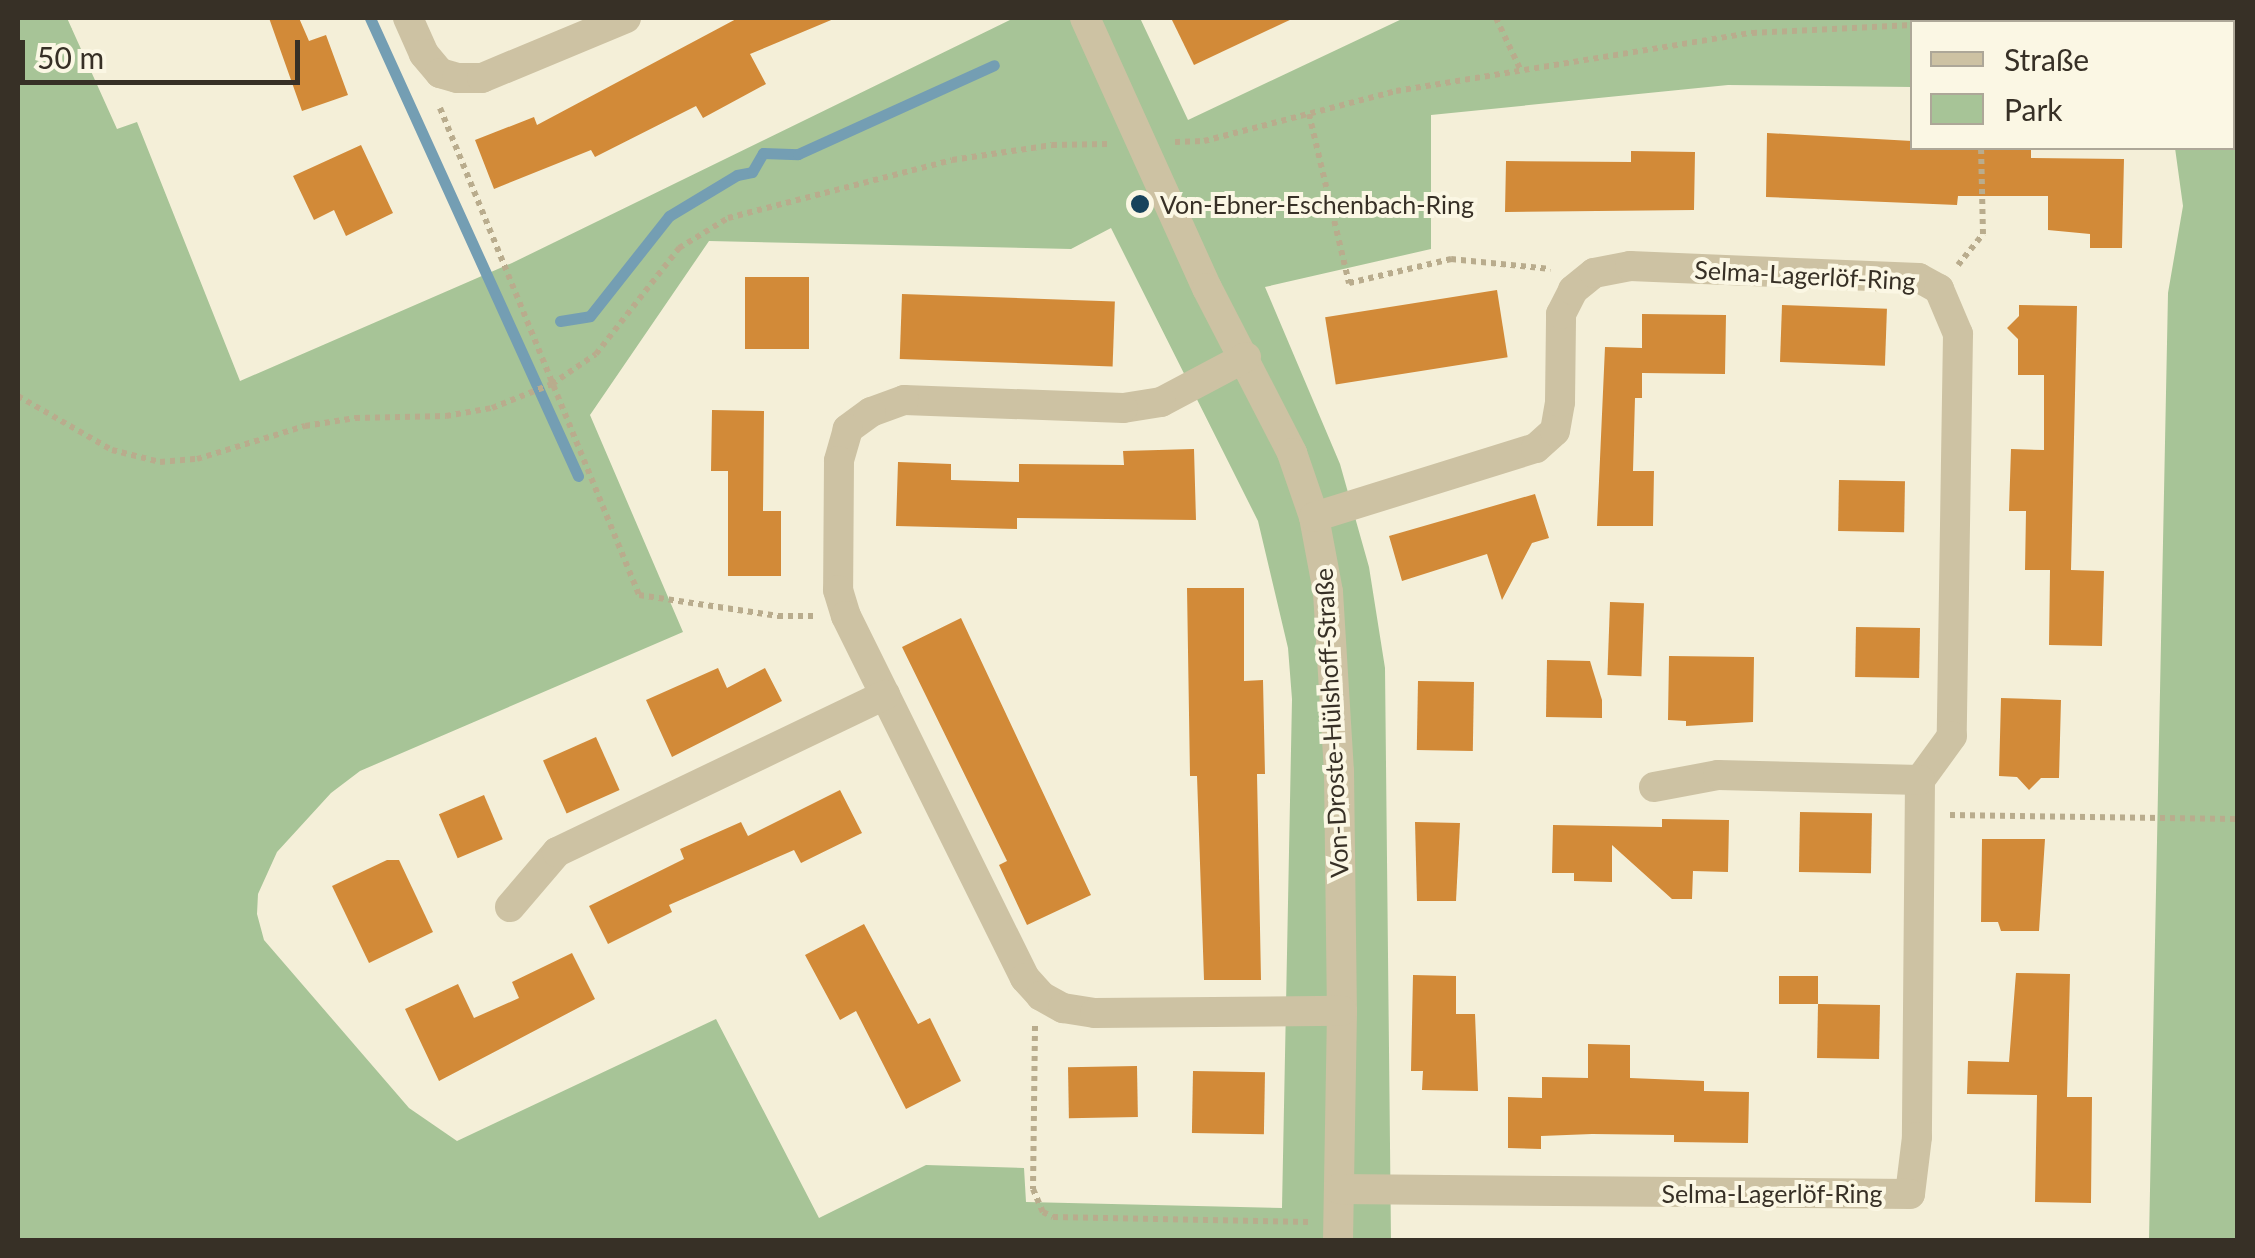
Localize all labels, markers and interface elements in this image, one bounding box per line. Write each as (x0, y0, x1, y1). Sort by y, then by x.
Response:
scale bar (25, 20, 305, 82)
legend (1910, 20, 2235, 150)
text: 50 m (37, 39, 104, 75)
text: Straße (2004, 41, 2089, 77)
text: Park (2004, 91, 2063, 127)
place label: Von-Ebner-Eschenbach-Ring (1160, 189, 1474, 219)
marker: Von-Ebner-Eschenbach-Ring (1129, 193, 1151, 215)
street label: Selma-Lagerlöf-Ring (1694, 254, 1916, 296)
street label: Von-Droste-Hülshoff-Straße (1308, 567, 1354, 879)
street label: Selma-Lagerlöf-Ring (1661, 1178, 1883, 1208)

